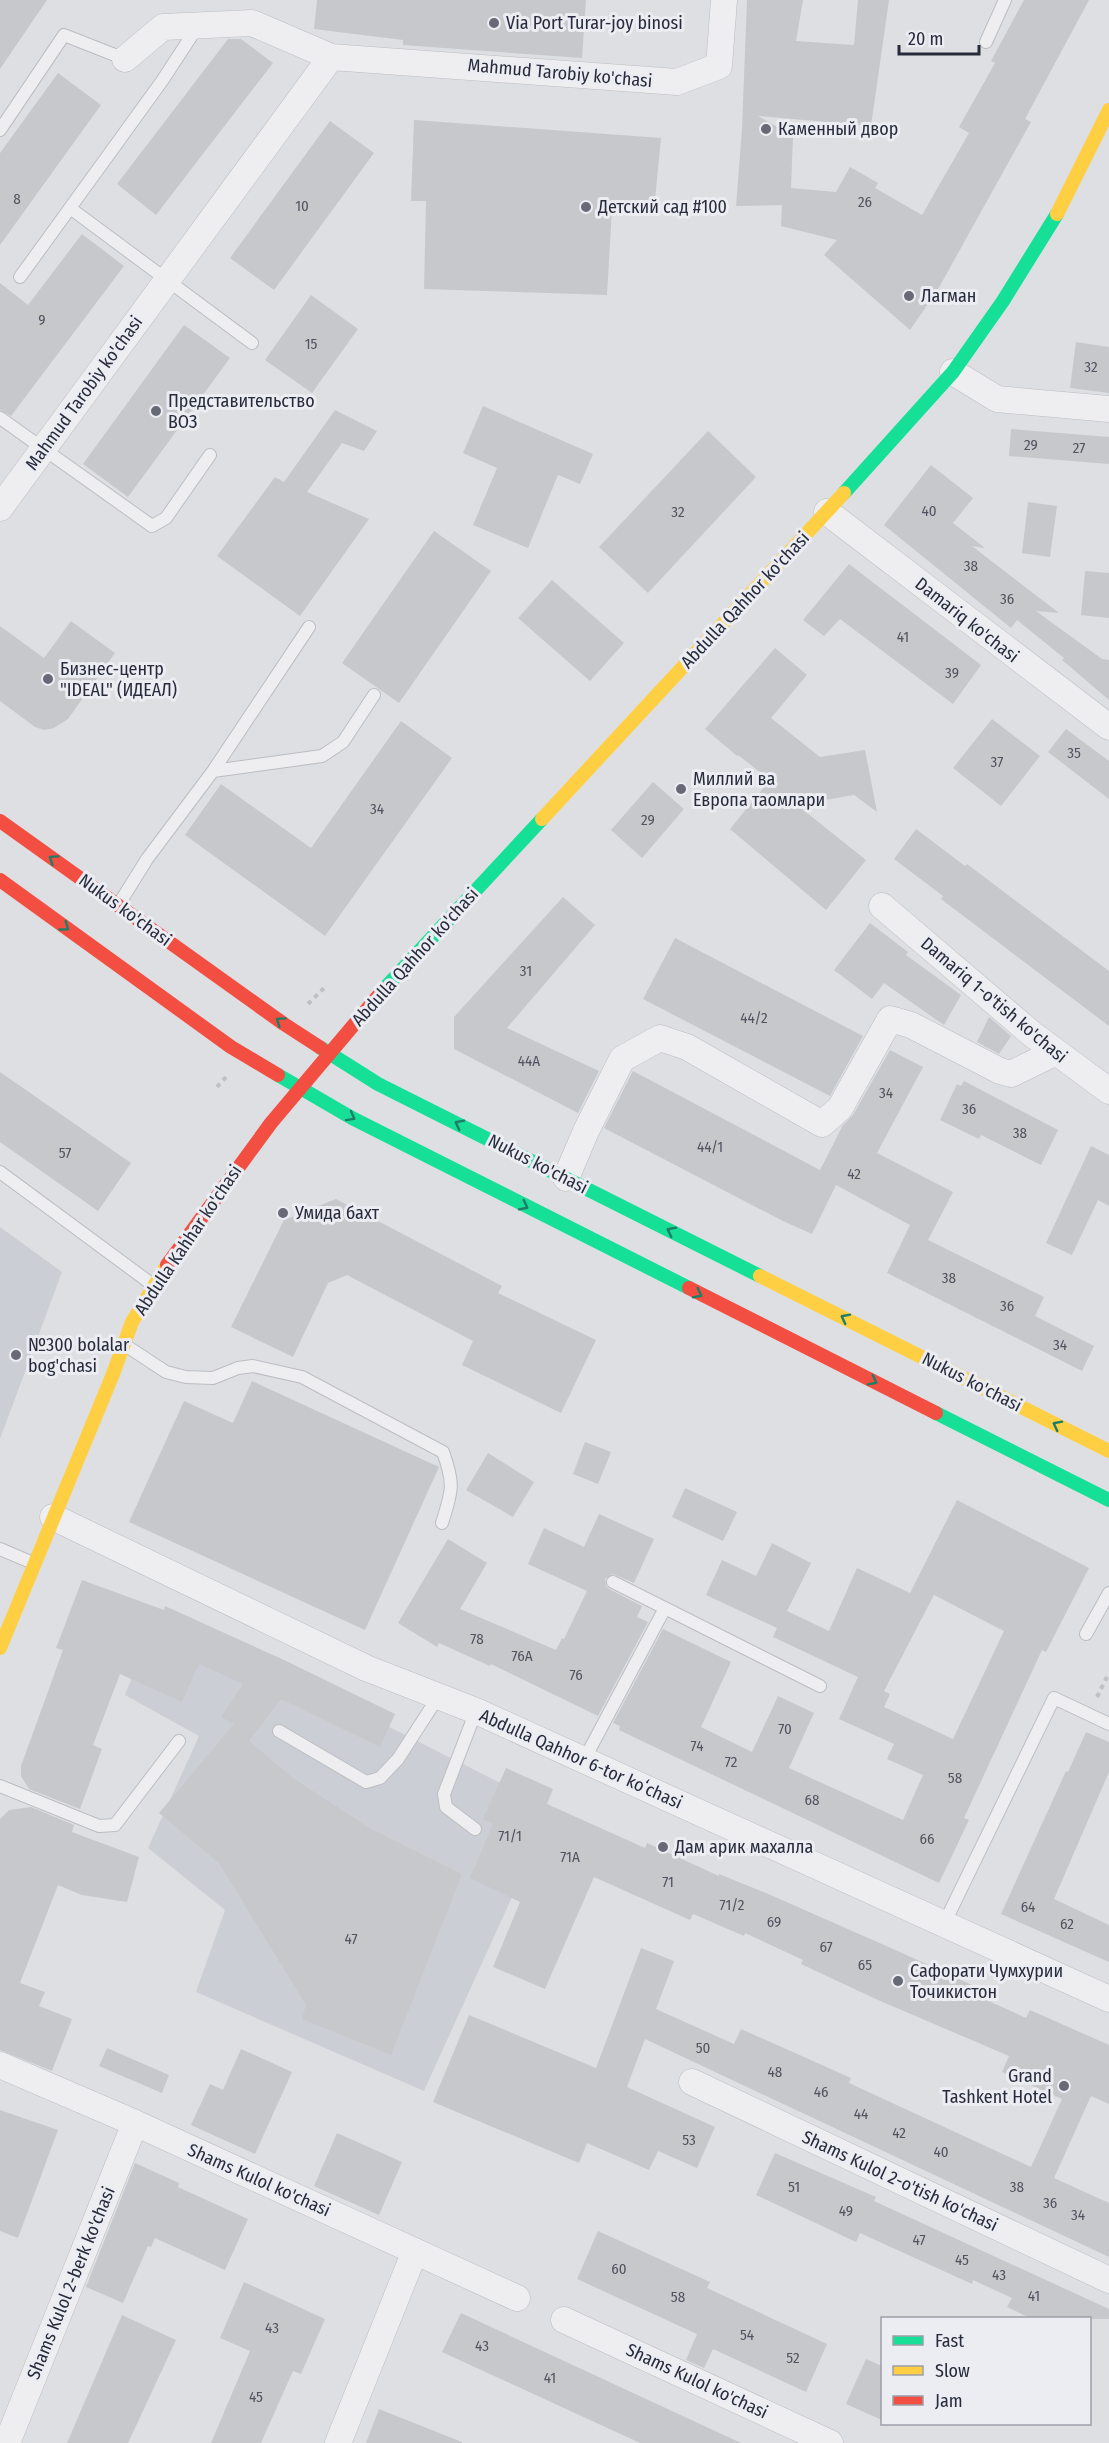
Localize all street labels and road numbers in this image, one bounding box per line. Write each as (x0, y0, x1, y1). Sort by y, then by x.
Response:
street label: Mahmud Tarobiy ko'chasi (467, 54, 653, 92)
street label: Mahmud Tarobiy ko'chasi (21, 312, 147, 474)
street label: Abdulla Qahhor ko'chasi (676, 527, 814, 673)
street label: Damariq ko'chasi (911, 573, 1023, 667)
street label: Nukus ko'chasi (74, 869, 176, 951)
street label: Abdulla Qahhor ko'chasi (347, 883, 483, 1031)
street label: Damariq 1-o'tish ko'chasi (916, 932, 1072, 1068)
street label: Nukus ko'chasi (484, 1129, 592, 1199)
street label: Abdulla Kahhar ko'chasi (130, 1161, 246, 1319)
street label: Nukus ko'chasi (918, 1347, 1026, 1417)
street label: Abdulla Qahhor 6-tor koʻchasi (476, 1704, 686, 1814)
street label: Shams Kulol 2-o'tish ko'chasi (799, 2126, 1001, 2236)
street label: Shams Kulol ko'chasi (184, 2139, 334, 2221)
street label: Shams Kulol 2-berk ko'chasi (22, 2183, 120, 2383)
street label: Shams Kulol ko'chasi (623, 2338, 771, 2424)

